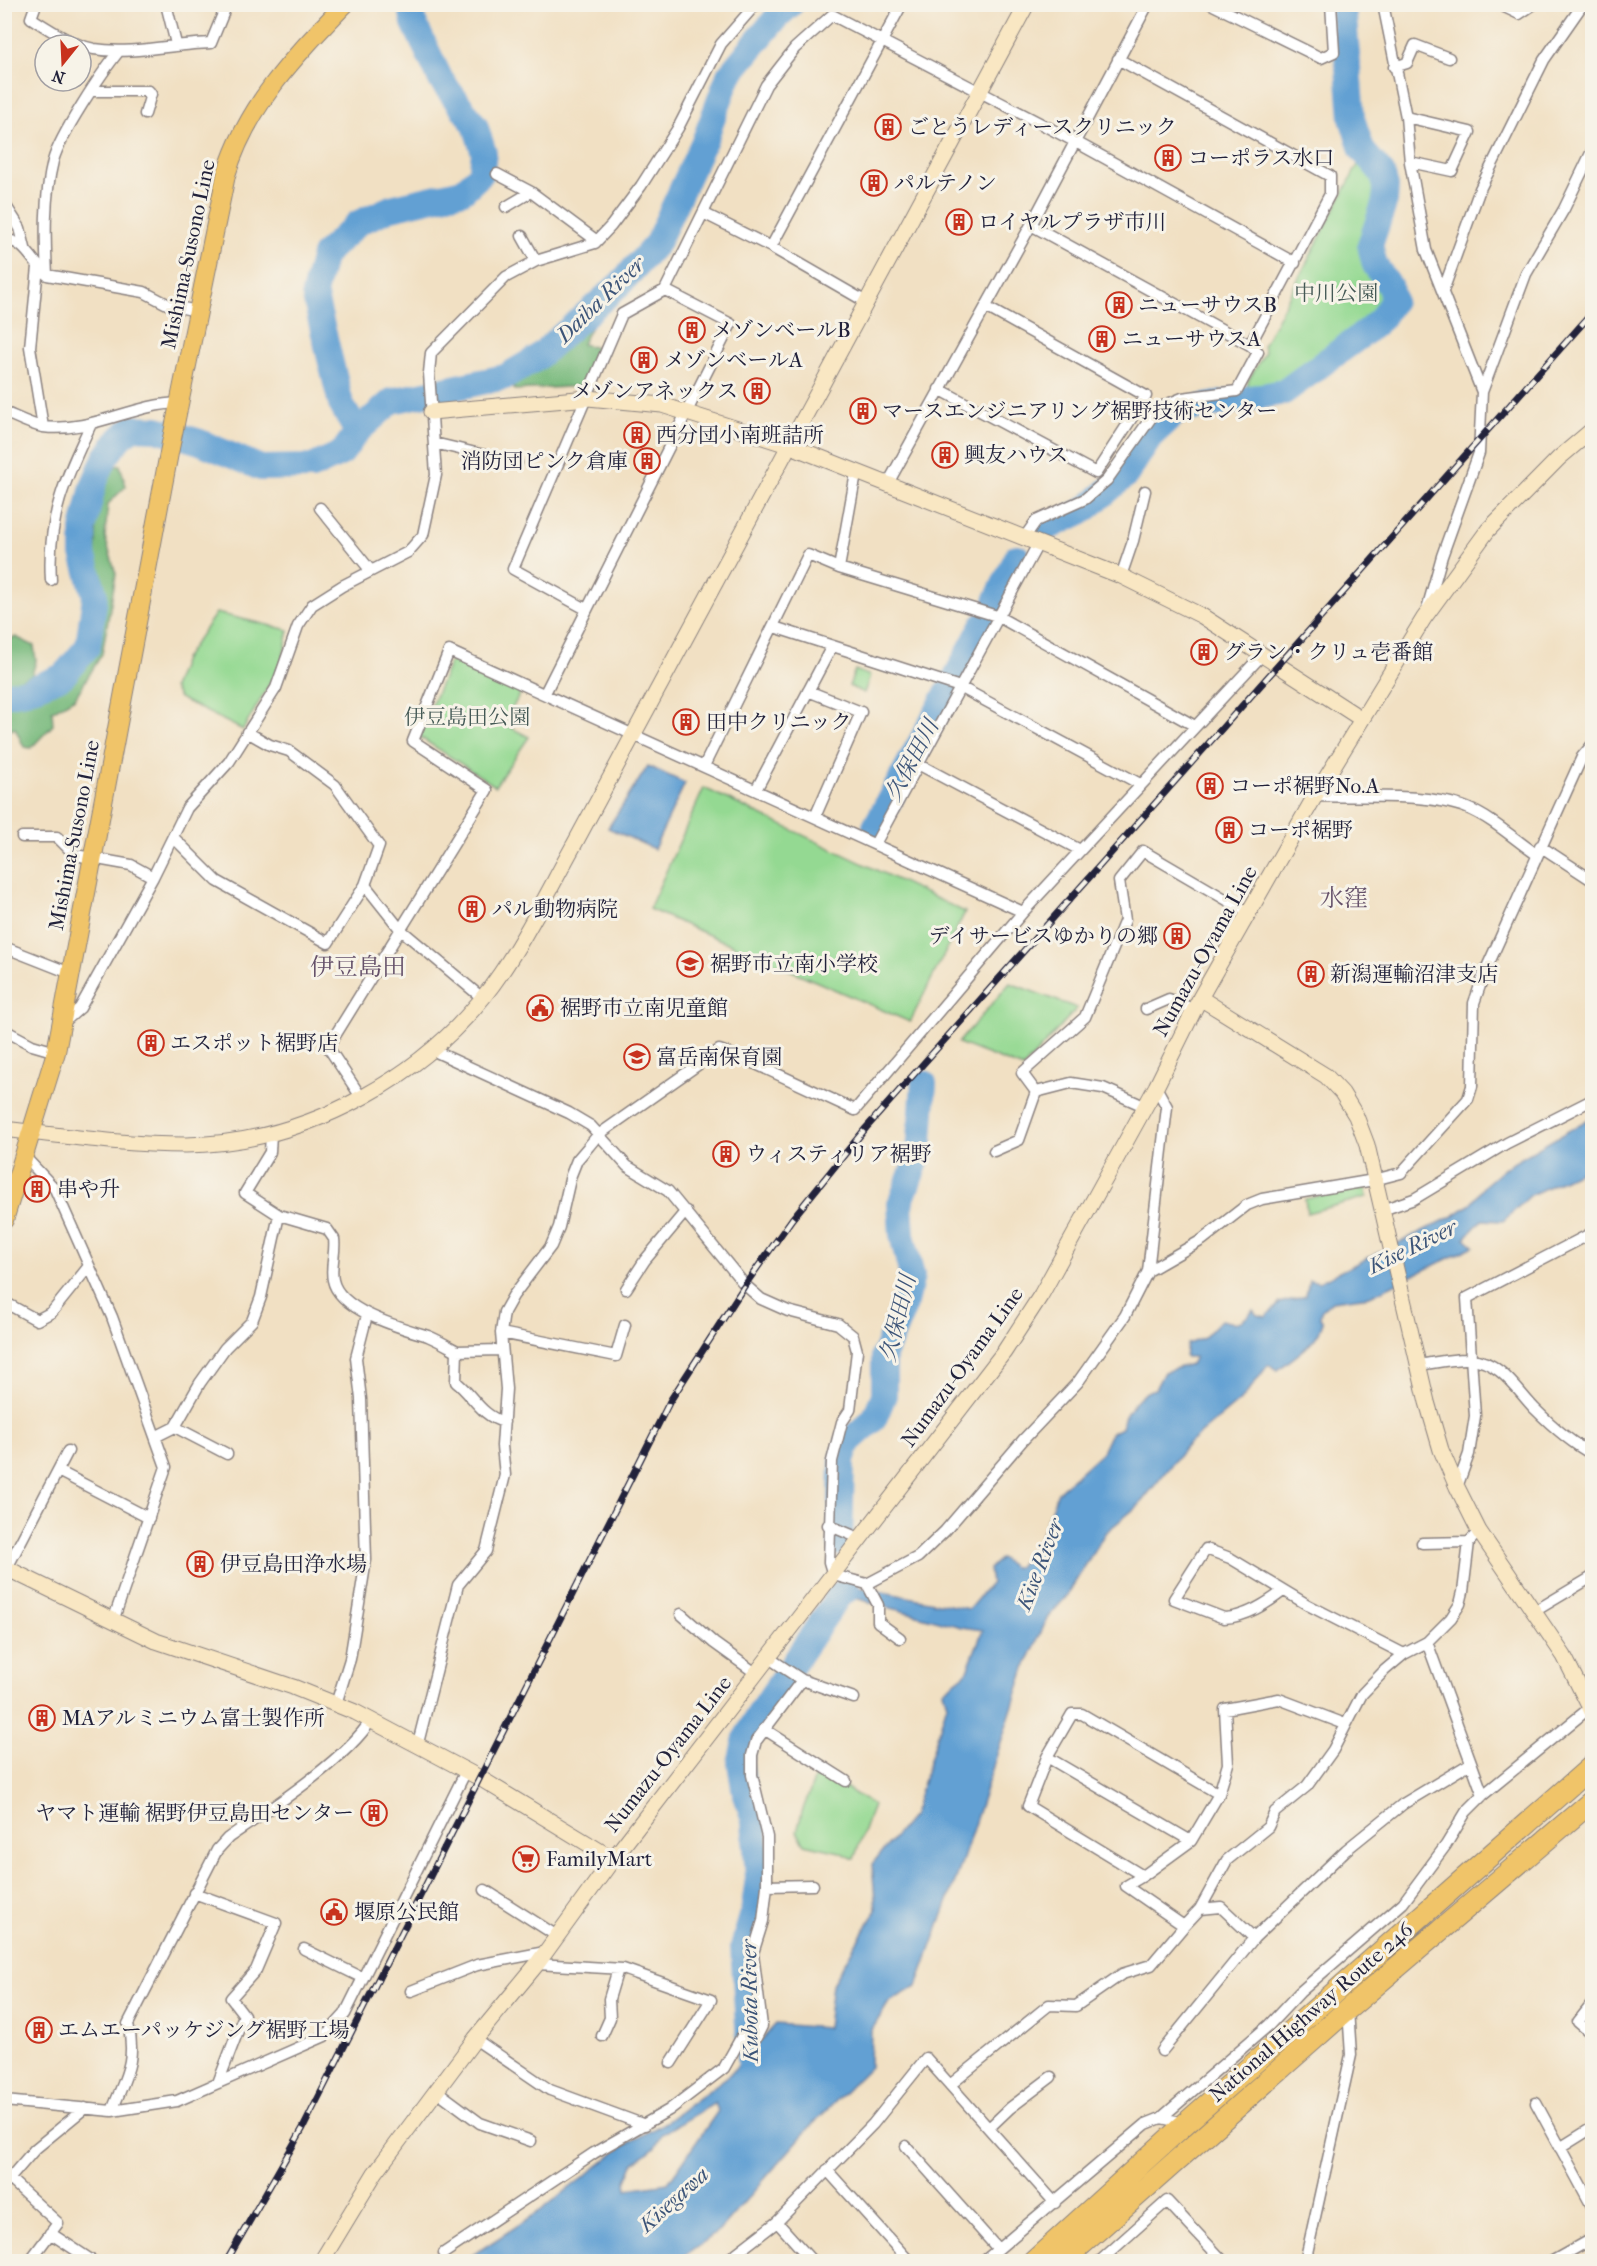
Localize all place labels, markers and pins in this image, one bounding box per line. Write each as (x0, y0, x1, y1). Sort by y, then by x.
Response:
building icon: ごとうレディースクリニック (873, 112, 903, 142)
place label: ごとうレディースクリニック (908, 115, 1177, 139)
building icon: コーポラス水口 (1153, 143, 1183, 173)
place label: コーポラス水口 (1188, 146, 1334, 170)
building icon: パルテノン (859, 168, 889, 198)
place label: パルテノン (894, 171, 997, 195)
building icon: ロイヤルプラザ市川 (944, 207, 974, 237)
place label: ロイヤルプラザ市川 (978, 210, 1166, 234)
building icon: ニューサウスB (1104, 290, 1134, 320)
place label: ニューサウスB (1138, 293, 1277, 317)
building icon: メゾンベールB (677, 315, 707, 345)
place label: メゾンベールB (712, 318, 851, 342)
building icon: ニューサウスA (1087, 324, 1117, 354)
place label: ニューサウスA (1122, 327, 1261, 351)
building icon: メゾンベールA (629, 345, 659, 375)
place label: メゾンベールA (664, 348, 803, 372)
building icon: メゾンアネックス (742, 376, 772, 406)
place label: メゾンアネックス (572, 379, 738, 403)
building icon: マースエンジニアリング裾野技術センター (848, 396, 878, 426)
place label: マースエンジニアリング裾野技術センター (882, 399, 1277, 423)
building icon: 西分団小南班詰所 (622, 420, 652, 450)
place label: 西分団小南班詰所 (656, 423, 824, 447)
building icon: 興友ハウス (930, 440, 960, 470)
place label: 興友ハウス (964, 443, 1068, 467)
building icon: 消防団ピンク倉庫 (632, 446, 662, 476)
place label: 消防団ピンク倉庫 (460, 449, 628, 473)
building icon: グラン・クリュ壱番館 (1189, 637, 1219, 667)
place label: グラン・クリュ壱番館 (1224, 640, 1433, 664)
building icon: 田中クリニック (671, 707, 701, 737)
place label: 田中クリニック (706, 710, 852, 734)
building icon: コーポ裾野No.A (1195, 771, 1225, 801)
place label: コーポ裾野No.A (1230, 774, 1380, 798)
building icon: コーポ裾野 (1214, 815, 1244, 845)
place label: コーポ裾野 (1248, 818, 1353, 842)
building icon: パル動物病院 (457, 894, 487, 924)
place label: パル動物病院 (492, 897, 618, 921)
building icon: デイサービスゆかりの郷 (1162, 921, 1192, 951)
place label: デイサービスゆかりの郷 (928, 924, 1158, 948)
school or university icon: 裾野市立南小学校 (675, 949, 705, 979)
place label: 裾野市立南小学校 (710, 952, 878, 976)
building icon: 新潟運輸沼津支店 (1296, 959, 1326, 989)
place label: 新潟運輸沼津支店 (1330, 962, 1498, 986)
public building icon: 裾野市立南児童館 (525, 993, 555, 1023)
place label: 裾野市立南児童館 (560, 996, 728, 1020)
building icon: エスポット裾野店 (136, 1028, 166, 1058)
place label: エスポット裾野店 (170, 1031, 338, 1055)
school or university icon: 富岳南保育園 (622, 1042, 652, 1072)
place label: 富岳南保育園 (656, 1045, 782, 1069)
building icon: ウィスティリア裾野 (711, 1139, 741, 1169)
place label: ウィスティリア裾野 (746, 1142, 932, 1166)
building icon: 串や升 (22, 1174, 52, 1204)
place label: 串や升 (57, 1177, 120, 1201)
building icon: 伊豆島田浄水場 (185, 1549, 215, 1579)
place label: 伊豆島田浄水場 (220, 1552, 367, 1576)
building icon: MAアルミニウム富士製作所 (27, 1703, 57, 1733)
place label: MAアルミニウム富士製作所 (62, 1706, 325, 1730)
building icon: ヤマト運輸 裾野伊豆島田センター (359, 1798, 389, 1828)
place label: ヤマト運輸 裾野伊豆島田センター (35, 1801, 354, 1825)
supermarket icon: FamilyMart (511, 1844, 541, 1874)
place label: FamilyMart (546, 1847, 653, 1871)
public building icon: 堰原公民館 (319, 1897, 349, 1927)
place label: 堰原公民館 (354, 1900, 459, 1924)
building icon: エムエーパッケジング裾野工場 (24, 2015, 54, 2045)
place label: エムエーパッケジング裾野工場 (58, 2018, 350, 2042)

